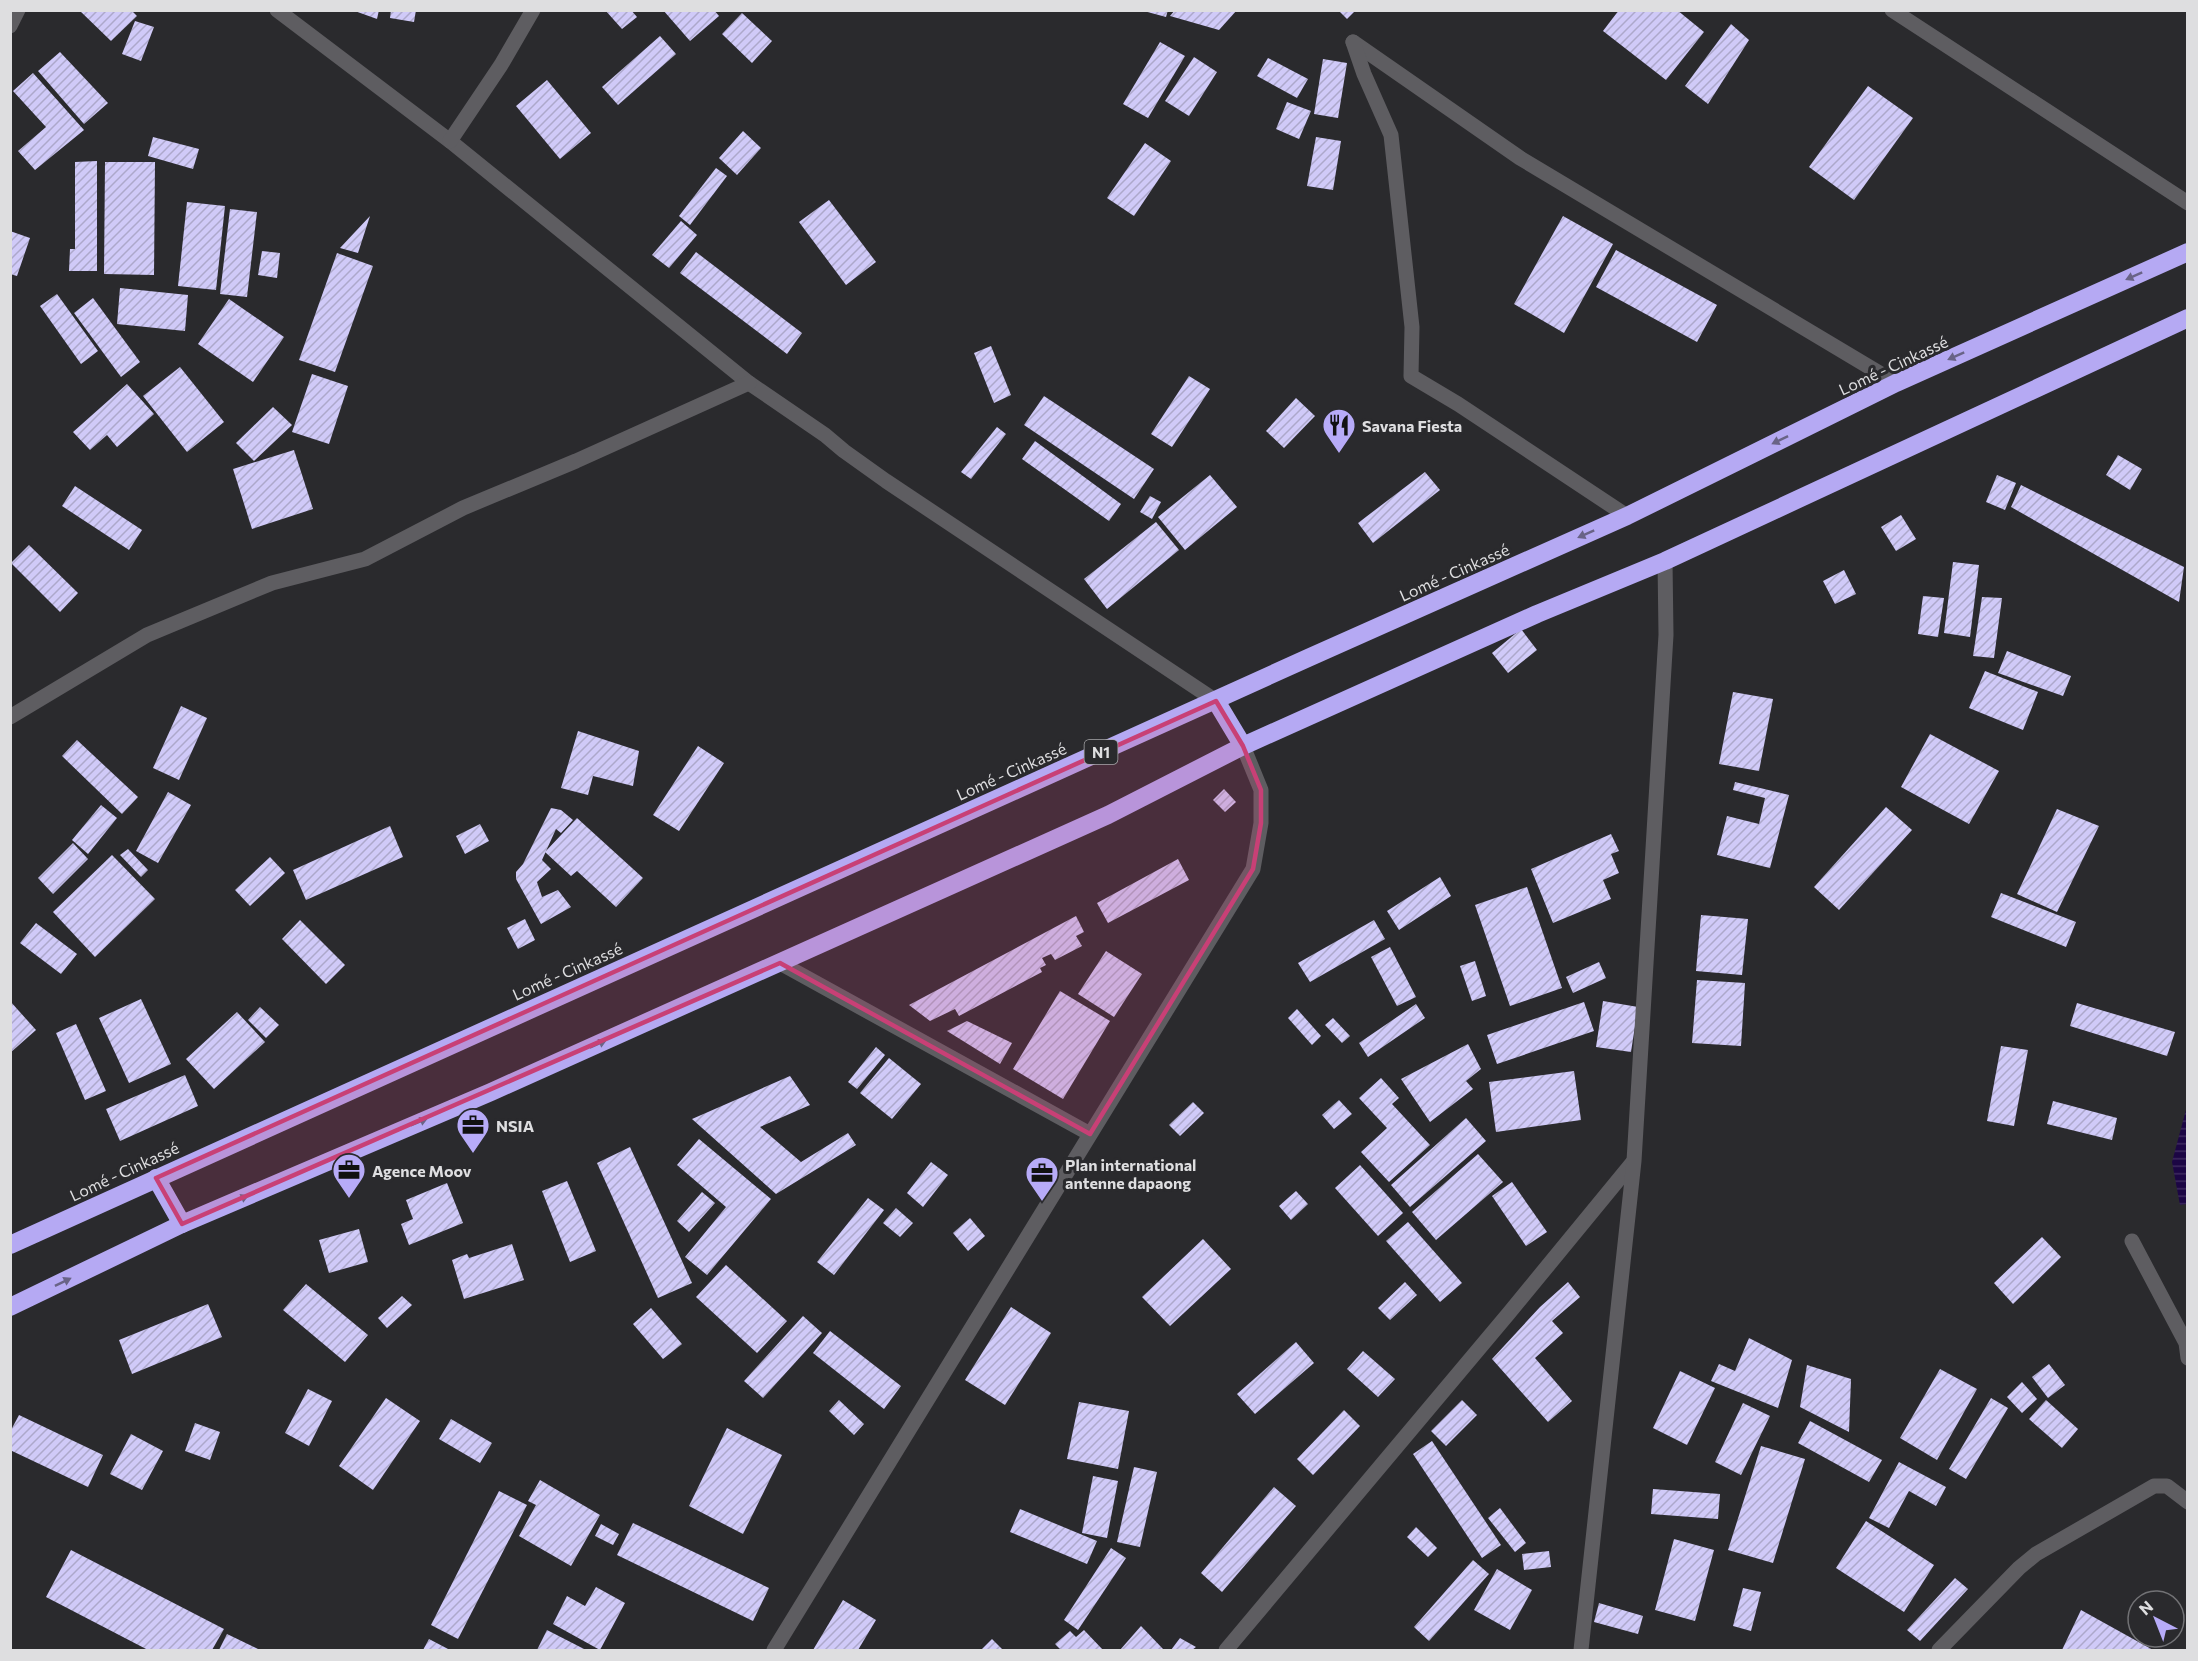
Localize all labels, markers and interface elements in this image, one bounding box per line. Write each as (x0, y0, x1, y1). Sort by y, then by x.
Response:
one-way arrow (2126, 272, 2143, 281)
street label: Lomé - Cinkassé (1835, 331, 1951, 399)
one-way arrow (1948, 352, 1965, 361)
restaurant icon: Savana Fiesta (1321, 407, 1357, 454)
place label: Savana Fiesta (1362, 416, 1462, 435)
one-way arrow (1772, 436, 1789, 445)
one-way arrow (1577, 530, 1595, 540)
street label: Lomé - Cinkassé (1396, 539, 1512, 605)
street label: Lomé - Cinkassé (953, 738, 1069, 804)
road number: N1 (1084, 740, 1118, 764)
street label: Lomé - Cinkassé (509, 938, 625, 1004)
one-way arrow (589, 1039, 607, 1049)
office icon: NSIA (455, 1107, 491, 1154)
place label: NSIA (496, 1116, 535, 1135)
one-way arrow (410, 1117, 428, 1127)
street label: Lomé - Cinkassé (66, 1137, 182, 1205)
office icon: Agence Moov (331, 1152, 367, 1199)
office icon: Plan international antenne dapaong (1024, 1155, 1060, 1202)
place label: Plan international antenne dapaong (1065, 1155, 1196, 1192)
place label: Agence Moov (372, 1161, 472, 1180)
one-way arrow (231, 1194, 249, 1204)
one-way arrow (55, 1277, 72, 1286)
north arrow (2126, 1589, 2186, 1649)
text: N (2135, 1596, 2156, 1619)

